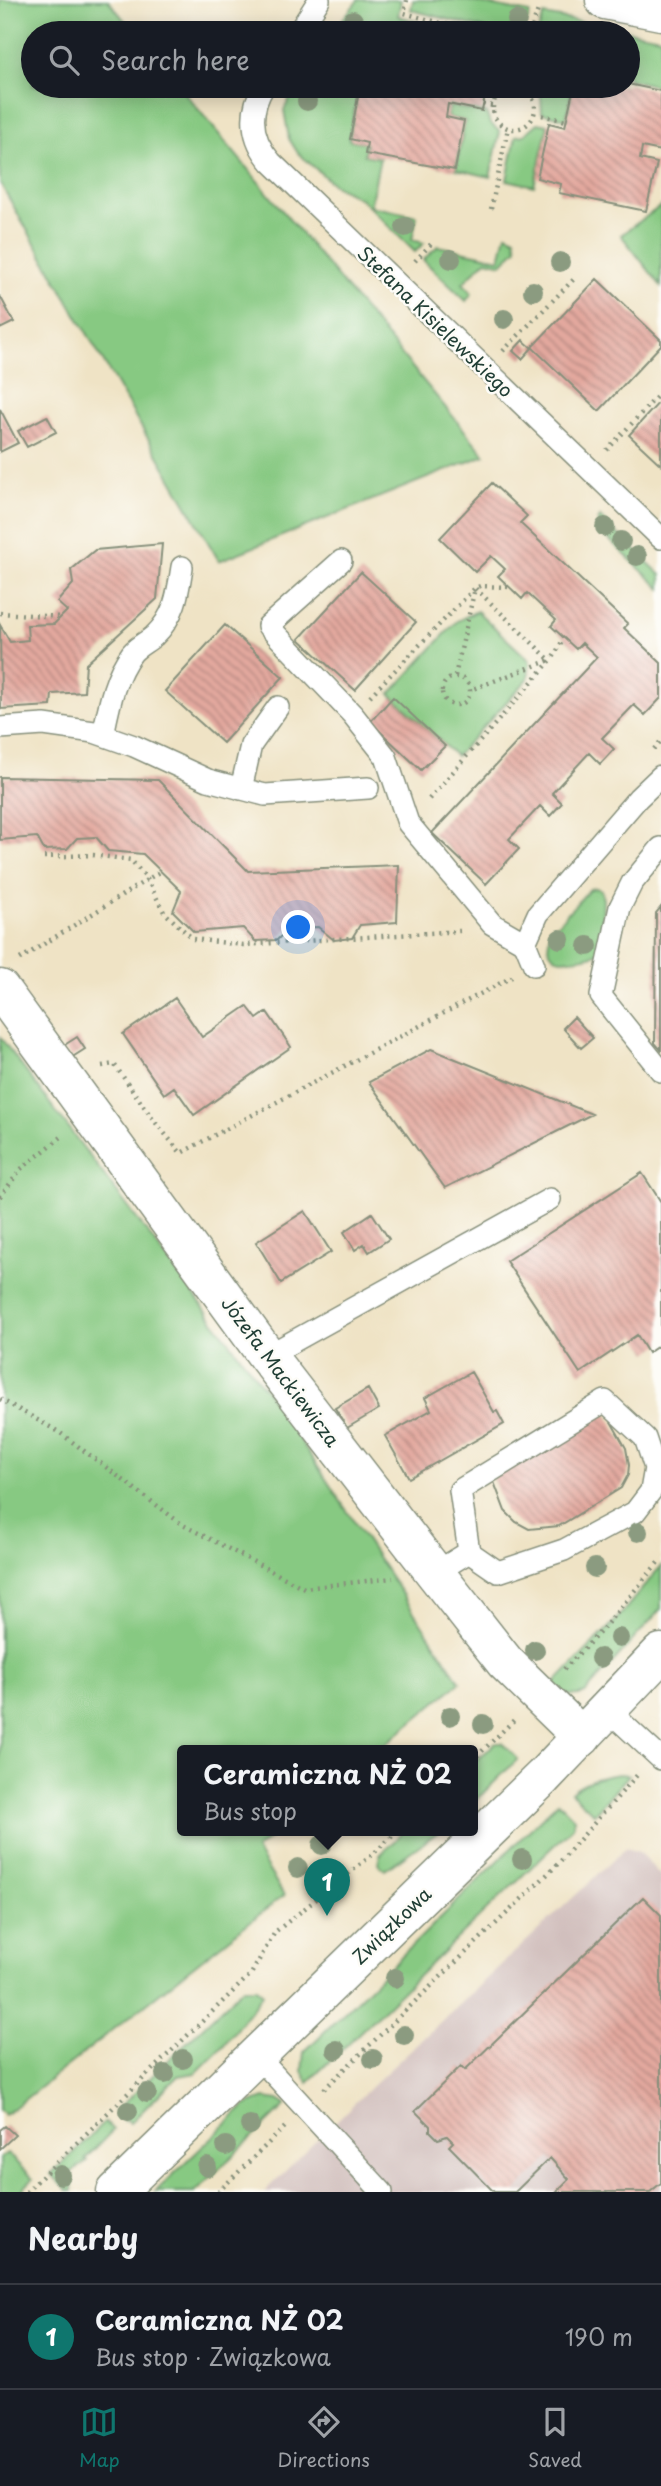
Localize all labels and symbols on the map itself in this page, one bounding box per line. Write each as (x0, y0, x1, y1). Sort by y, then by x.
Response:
street label: Stefana Kisielewskiego (352, 239, 520, 403)
your location (281, 910, 315, 944)
street label: Józefa Mackiewicza (215, 1290, 347, 1452)
pin: 1 (304, 1858, 350, 1916)
street label: Związkowa (345, 1880, 437, 1970)

